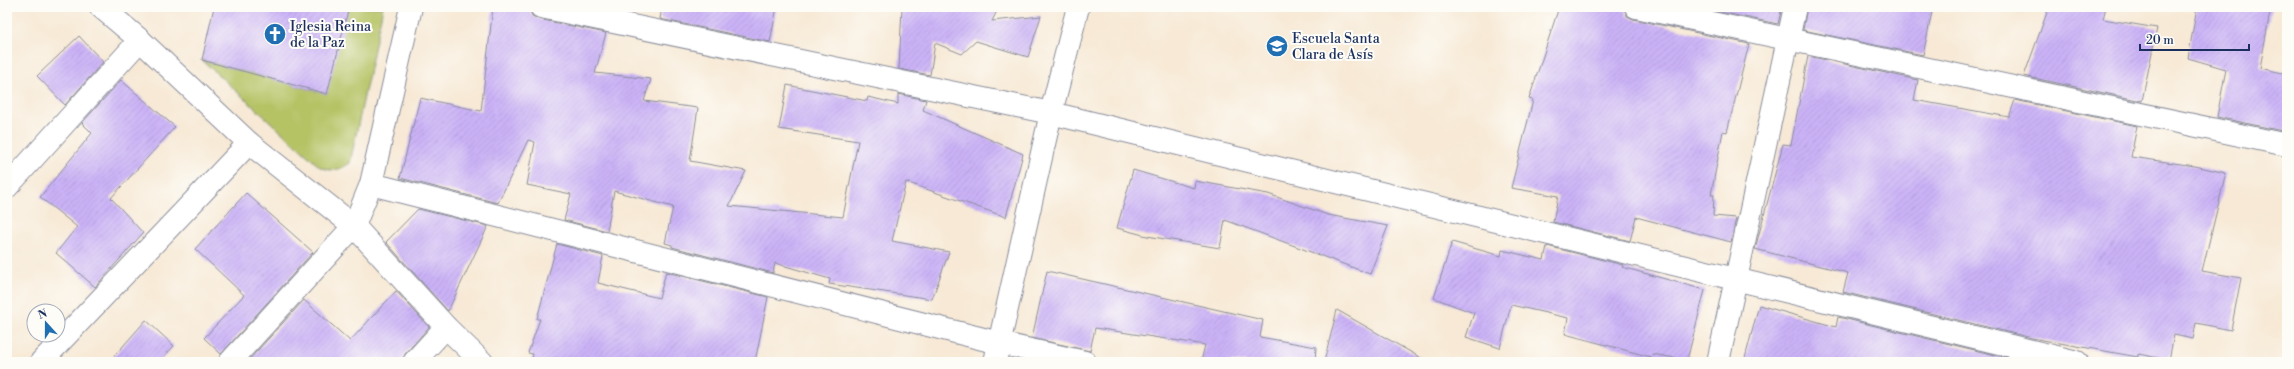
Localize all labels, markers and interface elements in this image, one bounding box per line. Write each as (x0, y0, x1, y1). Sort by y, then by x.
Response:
place label: Iglesia Reina de la Paz (290, 18, 372, 52)
church icon: Iglesia Reina de la Paz (262, 21, 288, 47)
scale bar (2140, 26, 2249, 52)
place label: Escuela Santa Clara de Asís (1292, 30, 1381, 64)
school or university icon: Escuela Santa Clara de Asís (1264, 33, 1290, 59)
text: 20 m (2146, 33, 2174, 48)
north arrow (26, 303, 66, 343)
text: N (36, 306, 50, 323)

